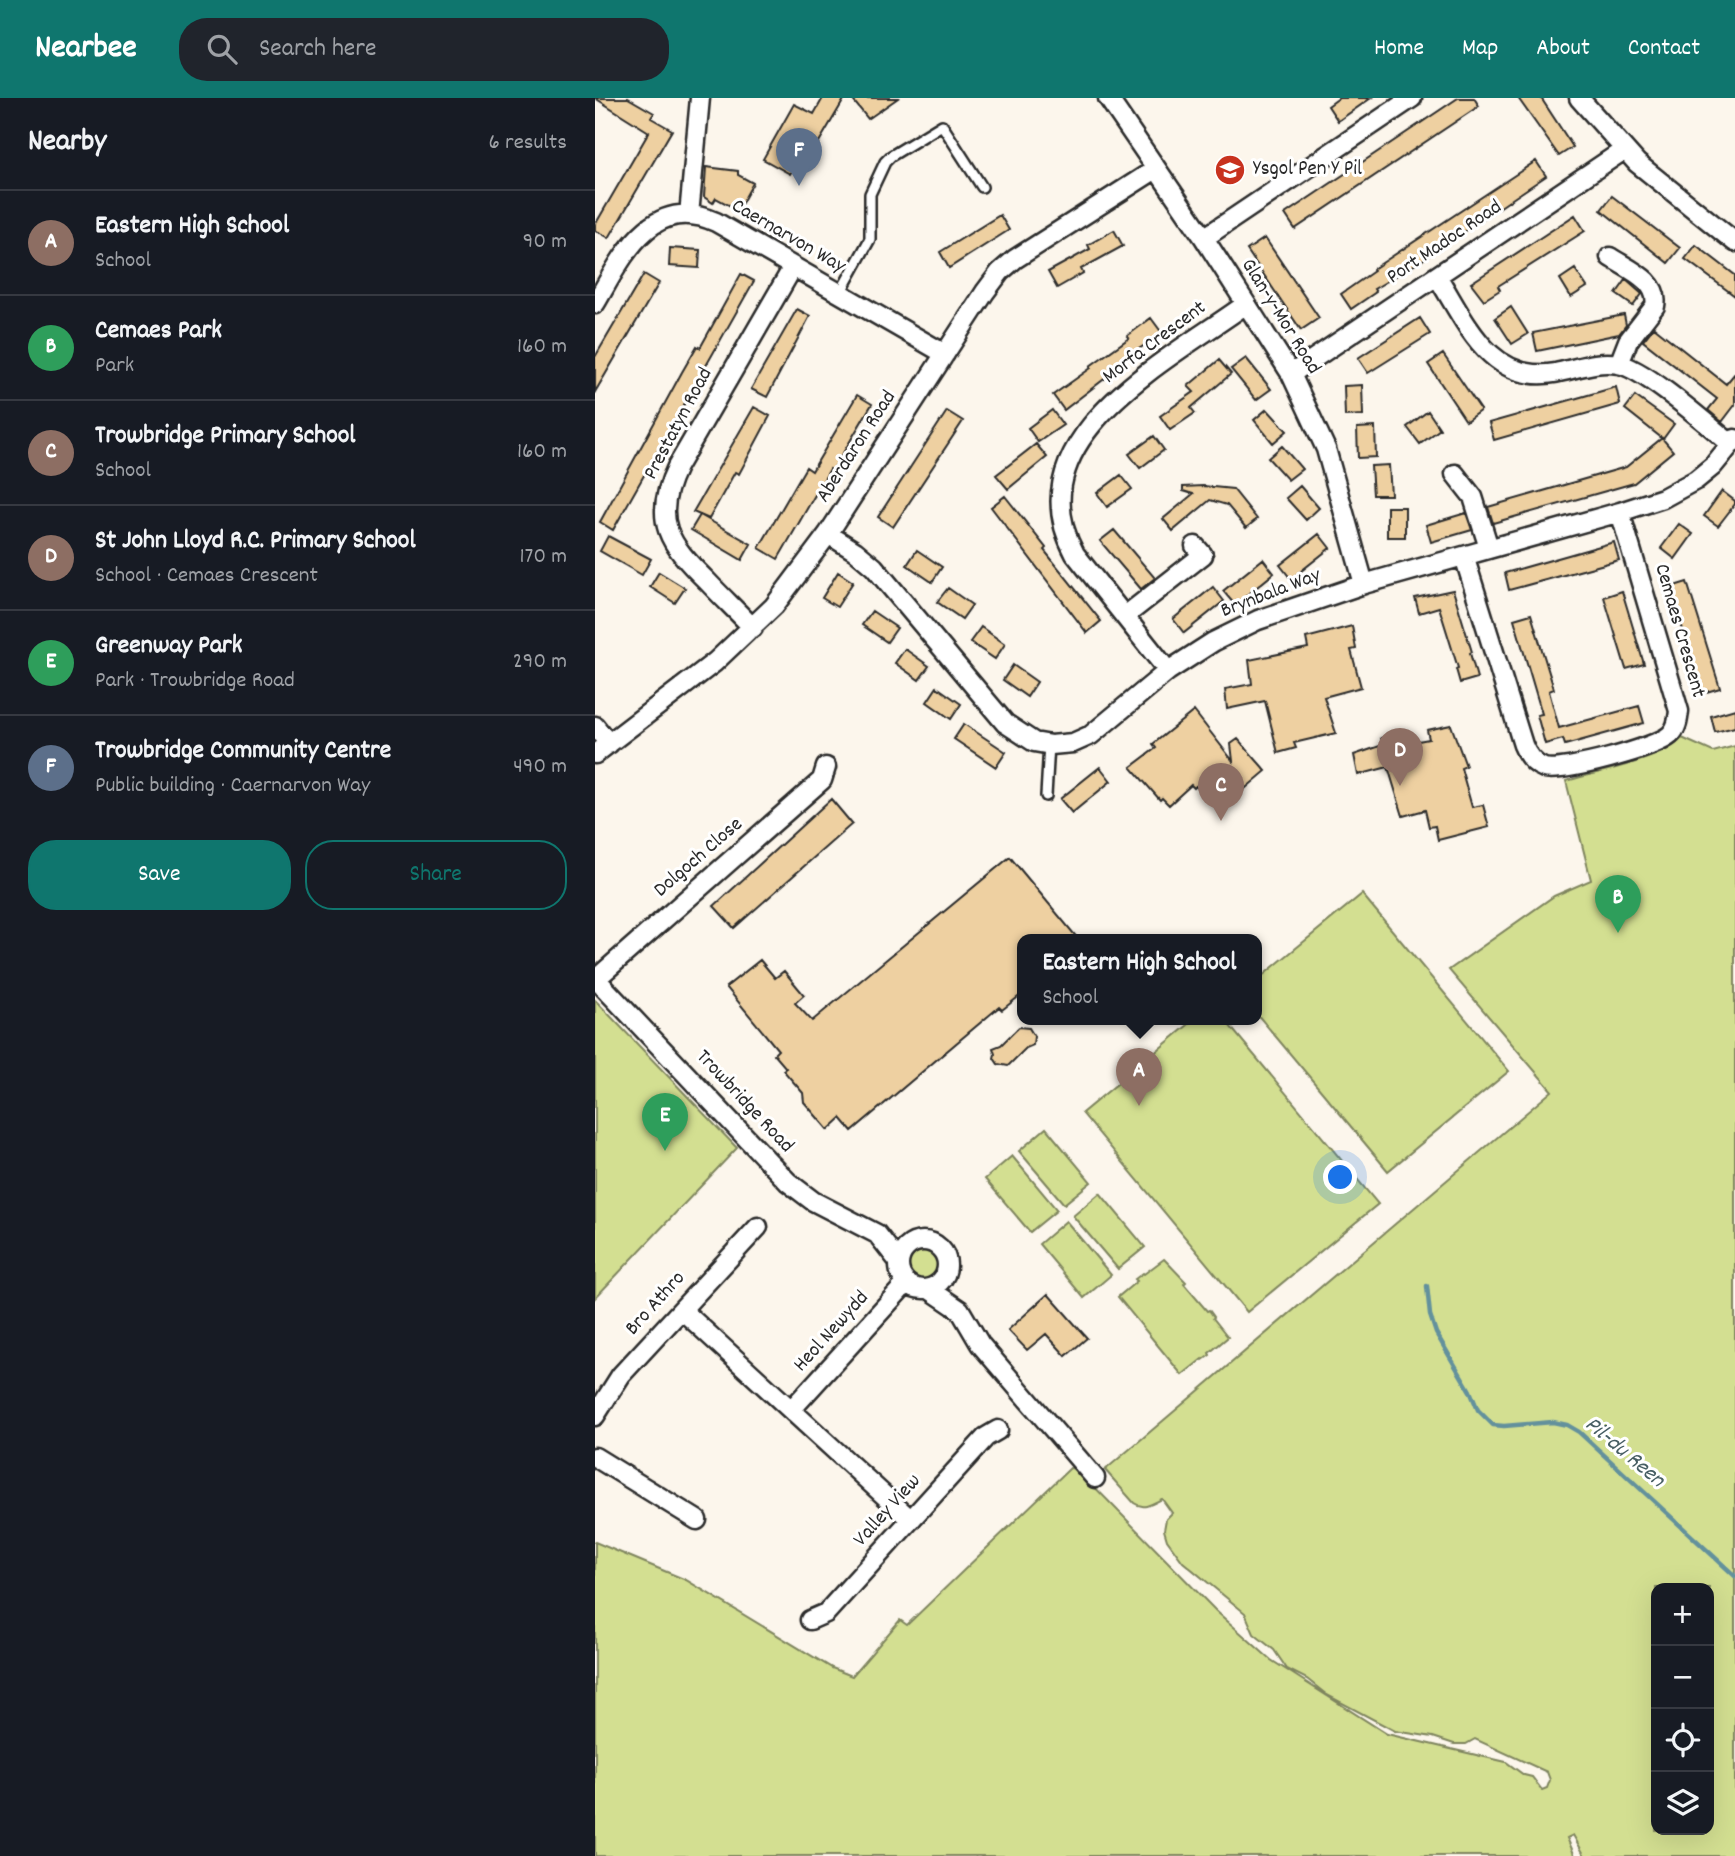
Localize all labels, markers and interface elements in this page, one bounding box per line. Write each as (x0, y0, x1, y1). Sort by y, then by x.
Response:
search box (179, 18, 669, 81)
text: Nearbee (35, 26, 137, 73)
icon: search (203, 30, 241, 68)
text: Search here (259, 31, 376, 68)
text: Home (1374, 32, 1424, 66)
text: Map (1462, 32, 1498, 66)
text: About (1536, 32, 1590, 66)
text: Contact (1628, 32, 1700, 66)
text: Nearby (28, 122, 106, 165)
text: 6 results (489, 127, 567, 160)
pin: F (776, 128, 822, 186)
school or university icon: Ysgol Pen Y Pil (1213, 153, 1247, 187)
place label: Ysgol Pen Y Pil (1253, 155, 1362, 185)
street label: Caernarvon Way (725, 192, 851, 282)
street label: Port Madoc Road (1381, 193, 1509, 293)
text: Eastern High School (95, 208, 289, 245)
text: A (45, 226, 57, 259)
text: 90 m (523, 226, 567, 259)
text: School (95, 245, 151, 278)
street label: Glan-y-Mor Road (1232, 253, 1328, 381)
street label: Morfa Crescent (1097, 294, 1213, 392)
text: Cemaes Park (95, 313, 222, 350)
text: B (46, 331, 56, 364)
text: 160 m (517, 331, 567, 364)
text: Park (95, 350, 134, 383)
street label: Prestatyn Road (637, 363, 721, 485)
street label: Aberdaron Road (810, 385, 904, 509)
text: Trowbridge Primary School (95, 418, 356, 455)
text: C (45, 436, 57, 469)
text: 160 m (517, 436, 567, 469)
text: School (95, 455, 151, 488)
text: St John Lloyd R.C. Primary School (95, 523, 416, 560)
text: D (45, 541, 57, 574)
text: 170 m (520, 541, 567, 574)
text: School · Cemaes Crescent (95, 560, 318, 593)
street label: Cemaes Crescent (1646, 560, 1713, 702)
street label: Brynbala Way (1217, 561, 1326, 627)
text: Greenway Park (95, 628, 242, 665)
text: E (46, 646, 56, 679)
text: 290 m (513, 646, 567, 679)
text: Park · Trowbridge Road (95, 665, 295, 698)
pin: D (1377, 728, 1423, 786)
text: Trowbridge Community Centre (95, 733, 391, 770)
text: F (46, 751, 56, 784)
text: 490 m (513, 751, 567, 784)
pin: C (1198, 763, 1244, 821)
text: Public building · Caernarvon Way (95, 770, 370, 803)
street label: Dolgoch Close (648, 811, 750, 905)
button: Save (28, 840, 291, 910)
button: Share (305, 840, 567, 910)
pin: B (1595, 875, 1641, 933)
popup (1017, 934, 1262, 1025)
text: Eastern High School (1042, 945, 1237, 982)
text: School (1042, 982, 1098, 1015)
street label: Trowbridge Road (688, 1043, 800, 1161)
pin: A (1116, 1048, 1162, 1106)
pin: E (642, 1093, 688, 1151)
your location (1323, 1160, 1357, 1194)
street label: Bro Athro (619, 1265, 693, 1343)
street label: Heol Newydd (787, 1285, 877, 1379)
water label: Pil-du Reen (1577, 1409, 1672, 1497)
street label: Valley View (847, 1468, 929, 1554)
map controls (1651, 1583, 1714, 1835)
button: + (1651, 1583, 1714, 1646)
button: − (1651, 1646, 1714, 1709)
button: locate (1651, 1709, 1714, 1772)
button: layers (1651, 1772, 1714, 1835)

